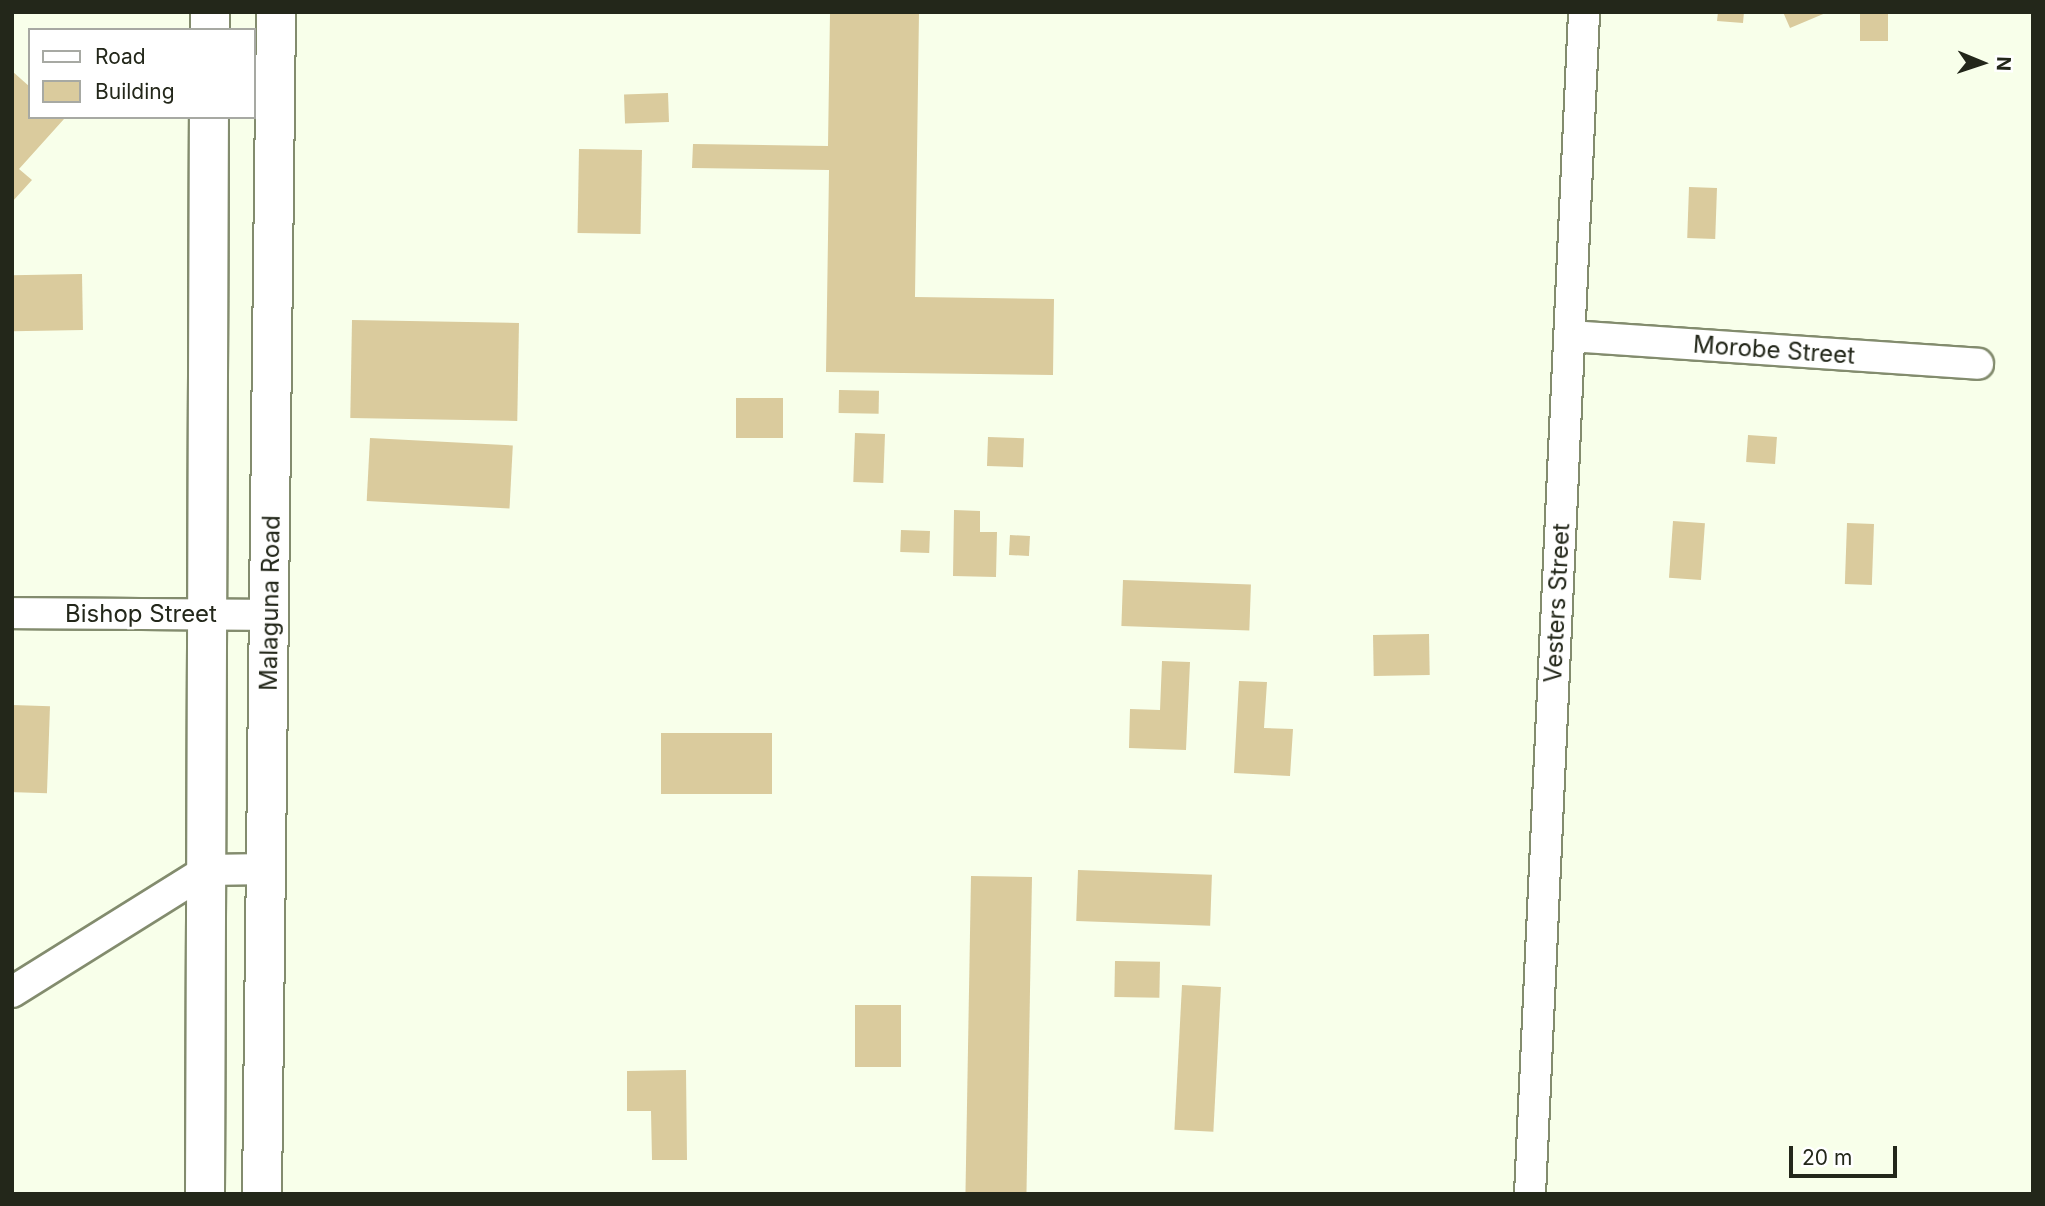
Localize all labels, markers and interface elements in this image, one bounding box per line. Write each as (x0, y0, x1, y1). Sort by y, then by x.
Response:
legend (28, 28, 256, 119)
north arrow (1947, 28, 2017, 98)
text: Road (95, 44, 146, 69)
text: N (1992, 56, 2015, 71)
text: Building (95, 79, 175, 104)
street label: Morobe Street (1692, 330, 1856, 370)
street label: Malaguna Road (254, 515, 286, 691)
street label: Vesters Street (1538, 522, 1576, 684)
street label: Bishop Street (65, 600, 217, 628)
scale bar (1793, 1132, 1902, 1176)
text: 20 m (1802, 1145, 1852, 1170)

